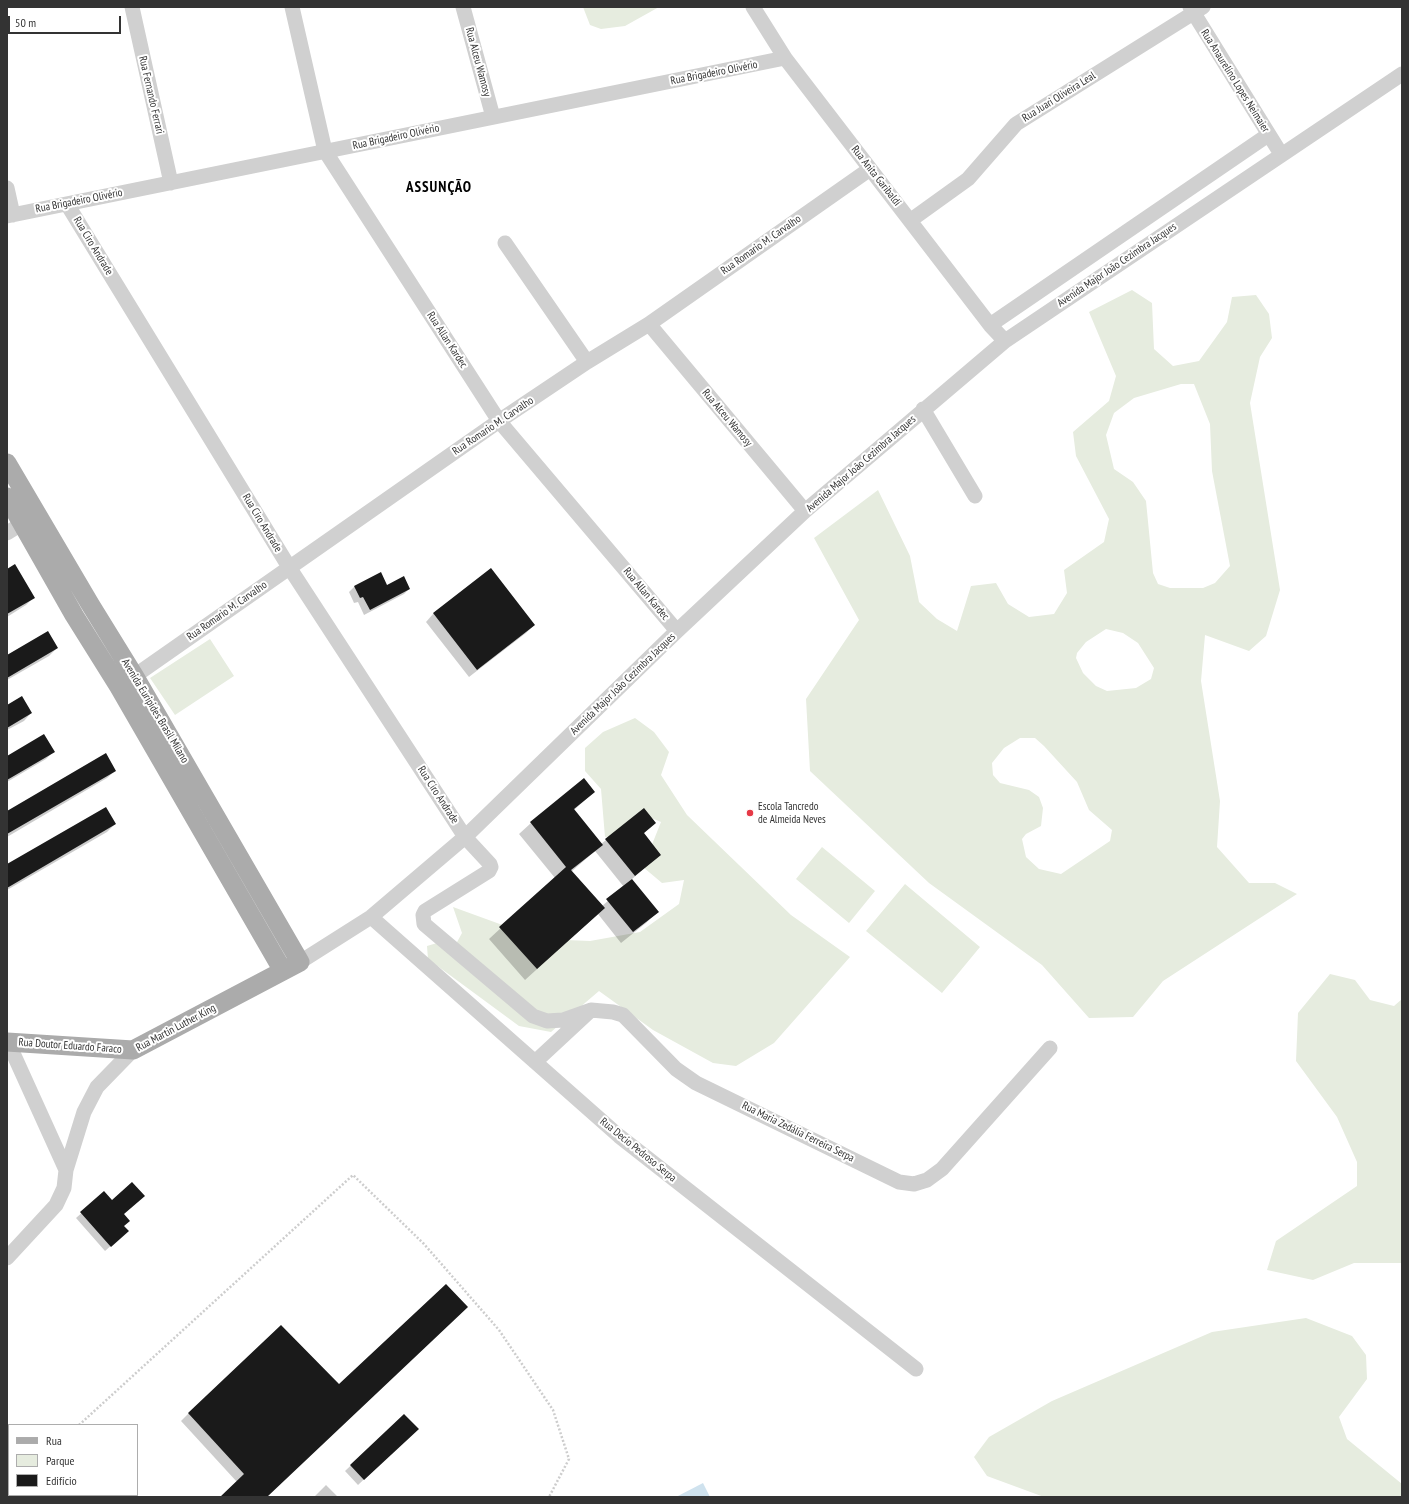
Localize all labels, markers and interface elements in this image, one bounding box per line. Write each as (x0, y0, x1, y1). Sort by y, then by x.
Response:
scale bar (10, 8, 123, 34)
text: 50 m (15, 15, 36, 30)
street label: Rua Alceu Wamosy (462, 26, 494, 98)
street label: Rua Anaurelino Lopes Neimaier (1198, 27, 1272, 135)
street label: Rua Fernando Ferrari (136, 55, 166, 135)
street label: Rua Brigadeiro Olivério (669, 58, 759, 88)
street label: Rua Juari Oliveira Leal (1020, 69, 1098, 125)
street label: Rua Brigadeiro Olivério (351, 121, 441, 153)
street label: Rua Anita Garibaldi (848, 143, 904, 209)
district label: ASSUNÇÃO (406, 179, 472, 197)
street label: Rua Brigadeiro Olivério (34, 186, 124, 216)
street label: Rua Romario M. Carvalho (718, 212, 804, 278)
street label: Rua Ciro Andrade (70, 214, 116, 278)
street label: Avenida Major João Cezimbra Jacques (1055, 220, 1179, 310)
street label: Rua Allan Kardec (424, 309, 470, 371)
street label: Rua Alceu Wamosy (699, 387, 755, 449)
street label: Rua Romario M. Carvalho (450, 394, 536, 458)
street label: Avenida Major João Cezimbra Jacques (803, 413, 919, 515)
street label: Rua Ciro Andrade (239, 491, 285, 555)
street label: Rua Allan Kardec (620, 565, 672, 623)
street label: Rua Romario M. Carvalho (184, 578, 270, 644)
street label: Avenida Major João Cezimbra Jacques (568, 630, 678, 738)
street label: Avenida Euripides Brasil Milano (119, 656, 191, 766)
street label: Rua Ciro Andrade (415, 764, 461, 826)
place label: Escola Tancredo de Almeida Neves (758, 800, 826, 826)
marker: Escola Tancredo de Almeida Neves (745, 808, 755, 818)
street label: Rua Martin Luther King (134, 1001, 218, 1055)
street label: Rua Doutor Eduardo Faraco (18, 1036, 122, 1056)
street label: Rua Maria Zedália Ferreira Serpa (740, 1099, 856, 1165)
street label: Rua Decio Pedroso Serpa (597, 1115, 679, 1185)
legend (8, 1424, 138, 1496)
text: Rua (46, 1433, 62, 1448)
text: Parque (46, 1453, 75, 1468)
text: Edifício (46, 1473, 77, 1488)

